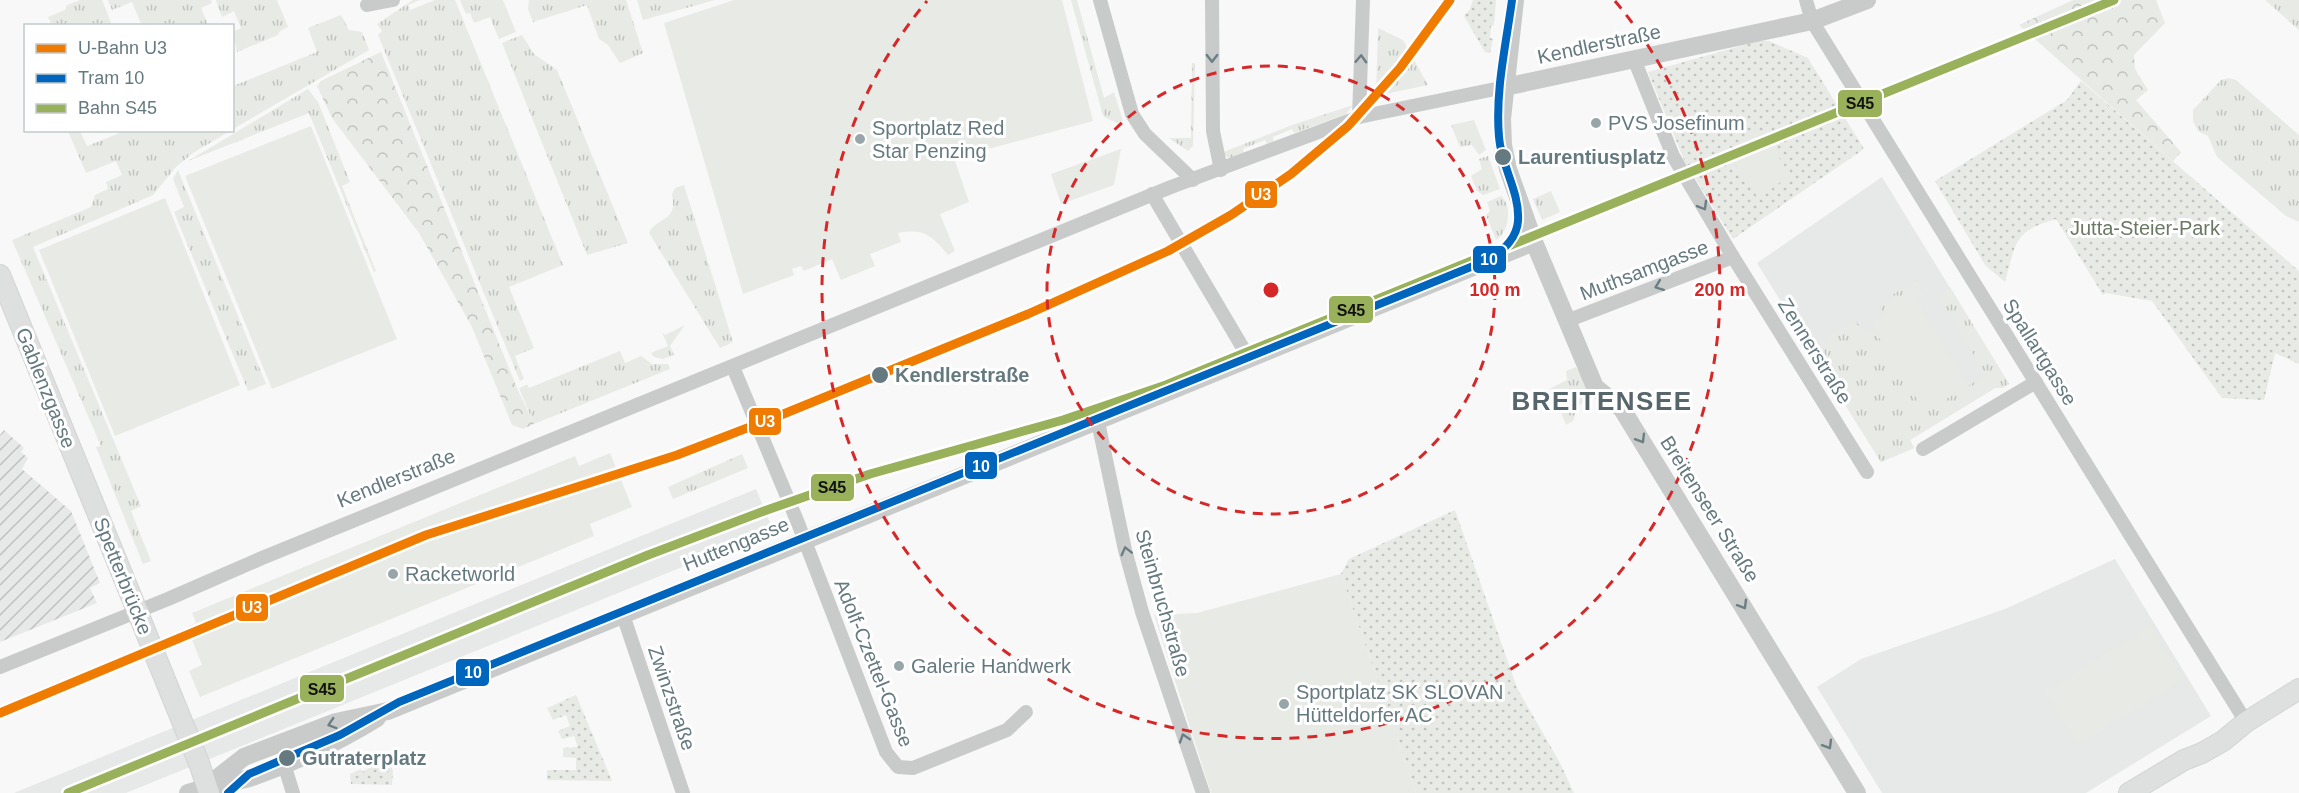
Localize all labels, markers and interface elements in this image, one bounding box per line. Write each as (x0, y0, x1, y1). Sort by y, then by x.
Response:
street label: Kendlerstraße (1535, 20, 1663, 68)
legend (24, 24, 234, 132)
text: U-Bahn U3 (78, 38, 167, 58)
one-way arrow (1206, 54, 1218, 63)
one-way arrow (1355, 54, 1367, 63)
text: Tram 10 (78, 68, 144, 88)
line badge: S45 (1837, 89, 1883, 118)
text: S45 (1846, 95, 1874, 112)
text: Bahn S45 (78, 98, 157, 118)
place label: PVS Josefinum (1608, 112, 1745, 134)
marker: PVS Josefinum (1589, 116, 1603, 130)
place label: Sportplatz Red Star Penzing (872, 117, 1004, 162)
marker: Sportplatz Red Star Penzing (853, 132, 867, 146)
place label: Laurentiusplatz (1518, 146, 1666, 168)
marker: Laurentiusplatz (1493, 147, 1513, 167)
line badge: U3 (1244, 180, 1278, 209)
text: U3 (1251, 186, 1271, 203)
one-way arrow (1696, 200, 1707, 210)
park label: Jutta-Steier-Park (2070, 217, 2221, 239)
street label: Muthsamgasse (1577, 235, 1711, 305)
line badge: 10 (1472, 245, 1507, 274)
text: 10 (1480, 251, 1498, 268)
one-way arrow (1654, 278, 1665, 291)
centre of rings (1261, 280, 1281, 300)
text: 100 m (1469, 280, 1521, 300)
text: 200 m (1694, 280, 1746, 300)
street label: Zennerstraße (1774, 294, 1856, 408)
line badge: S45 (1328, 295, 1374, 324)
street label: Spallartgasse (1999, 295, 2081, 409)
text: S45 (1337, 302, 1365, 319)
street label: Gablenzgasse (12, 325, 80, 451)
place label: Kendlerstraße (895, 364, 1030, 386)
marker: Kendlerstraße (870, 365, 890, 385)
district label: BREITENSEE (1511, 386, 1693, 416)
line badge: U3 (748, 407, 782, 436)
text: U3 (755, 413, 775, 430)
street label: Breitenseer Straße (1656, 432, 1764, 586)
one-way arrow (1633, 433, 1645, 443)
street label: Kendlerstraße (334, 444, 458, 512)
line badge: 10 (964, 451, 998, 480)
text: 10 (972, 458, 990, 475)
line badge: S45 (810, 473, 855, 502)
text: S45 (818, 479, 846, 496)
street label: Huttengasse (680, 513, 792, 575)
street label: Spetterbrücke (89, 514, 157, 638)
street label: Steinbruchstraße (1131, 527, 1195, 679)
one-way arrow (1121, 547, 1134, 557)
place label: Racketworld (405, 563, 515, 585)
marker: Racketworld (386, 567, 400, 581)
street label: Adolf-Czettel-Gasse (830, 576, 918, 750)
line badge: U3 (235, 593, 269, 622)
text: U3 (242, 599, 262, 616)
one-way arrow (1735, 599, 1747, 609)
street label: Zwinzstraße (644, 643, 700, 753)
place label: Galerie Handwerk (911, 655, 1072, 677)
line badge: 10 (455, 658, 490, 687)
marker: Galerie Handwerk (892, 659, 906, 673)
text: 10 (464, 664, 482, 681)
line badge: S45 (299, 674, 345, 703)
text: S45 (308, 681, 336, 698)
place label: Sportplatz SK SLOVAN Hütteldorfer AC (1296, 681, 1504, 726)
marker: Sportplatz SK SLOVAN Hütteldorfer AC (1277, 697, 1291, 711)
one-way arrow (327, 717, 338, 730)
one-way arrow (1179, 733, 1192, 743)
one-way arrow (1820, 739, 1832, 749)
place label: Gutraterplatz (302, 747, 426, 769)
marker: Gutraterplatz (277, 748, 297, 768)

